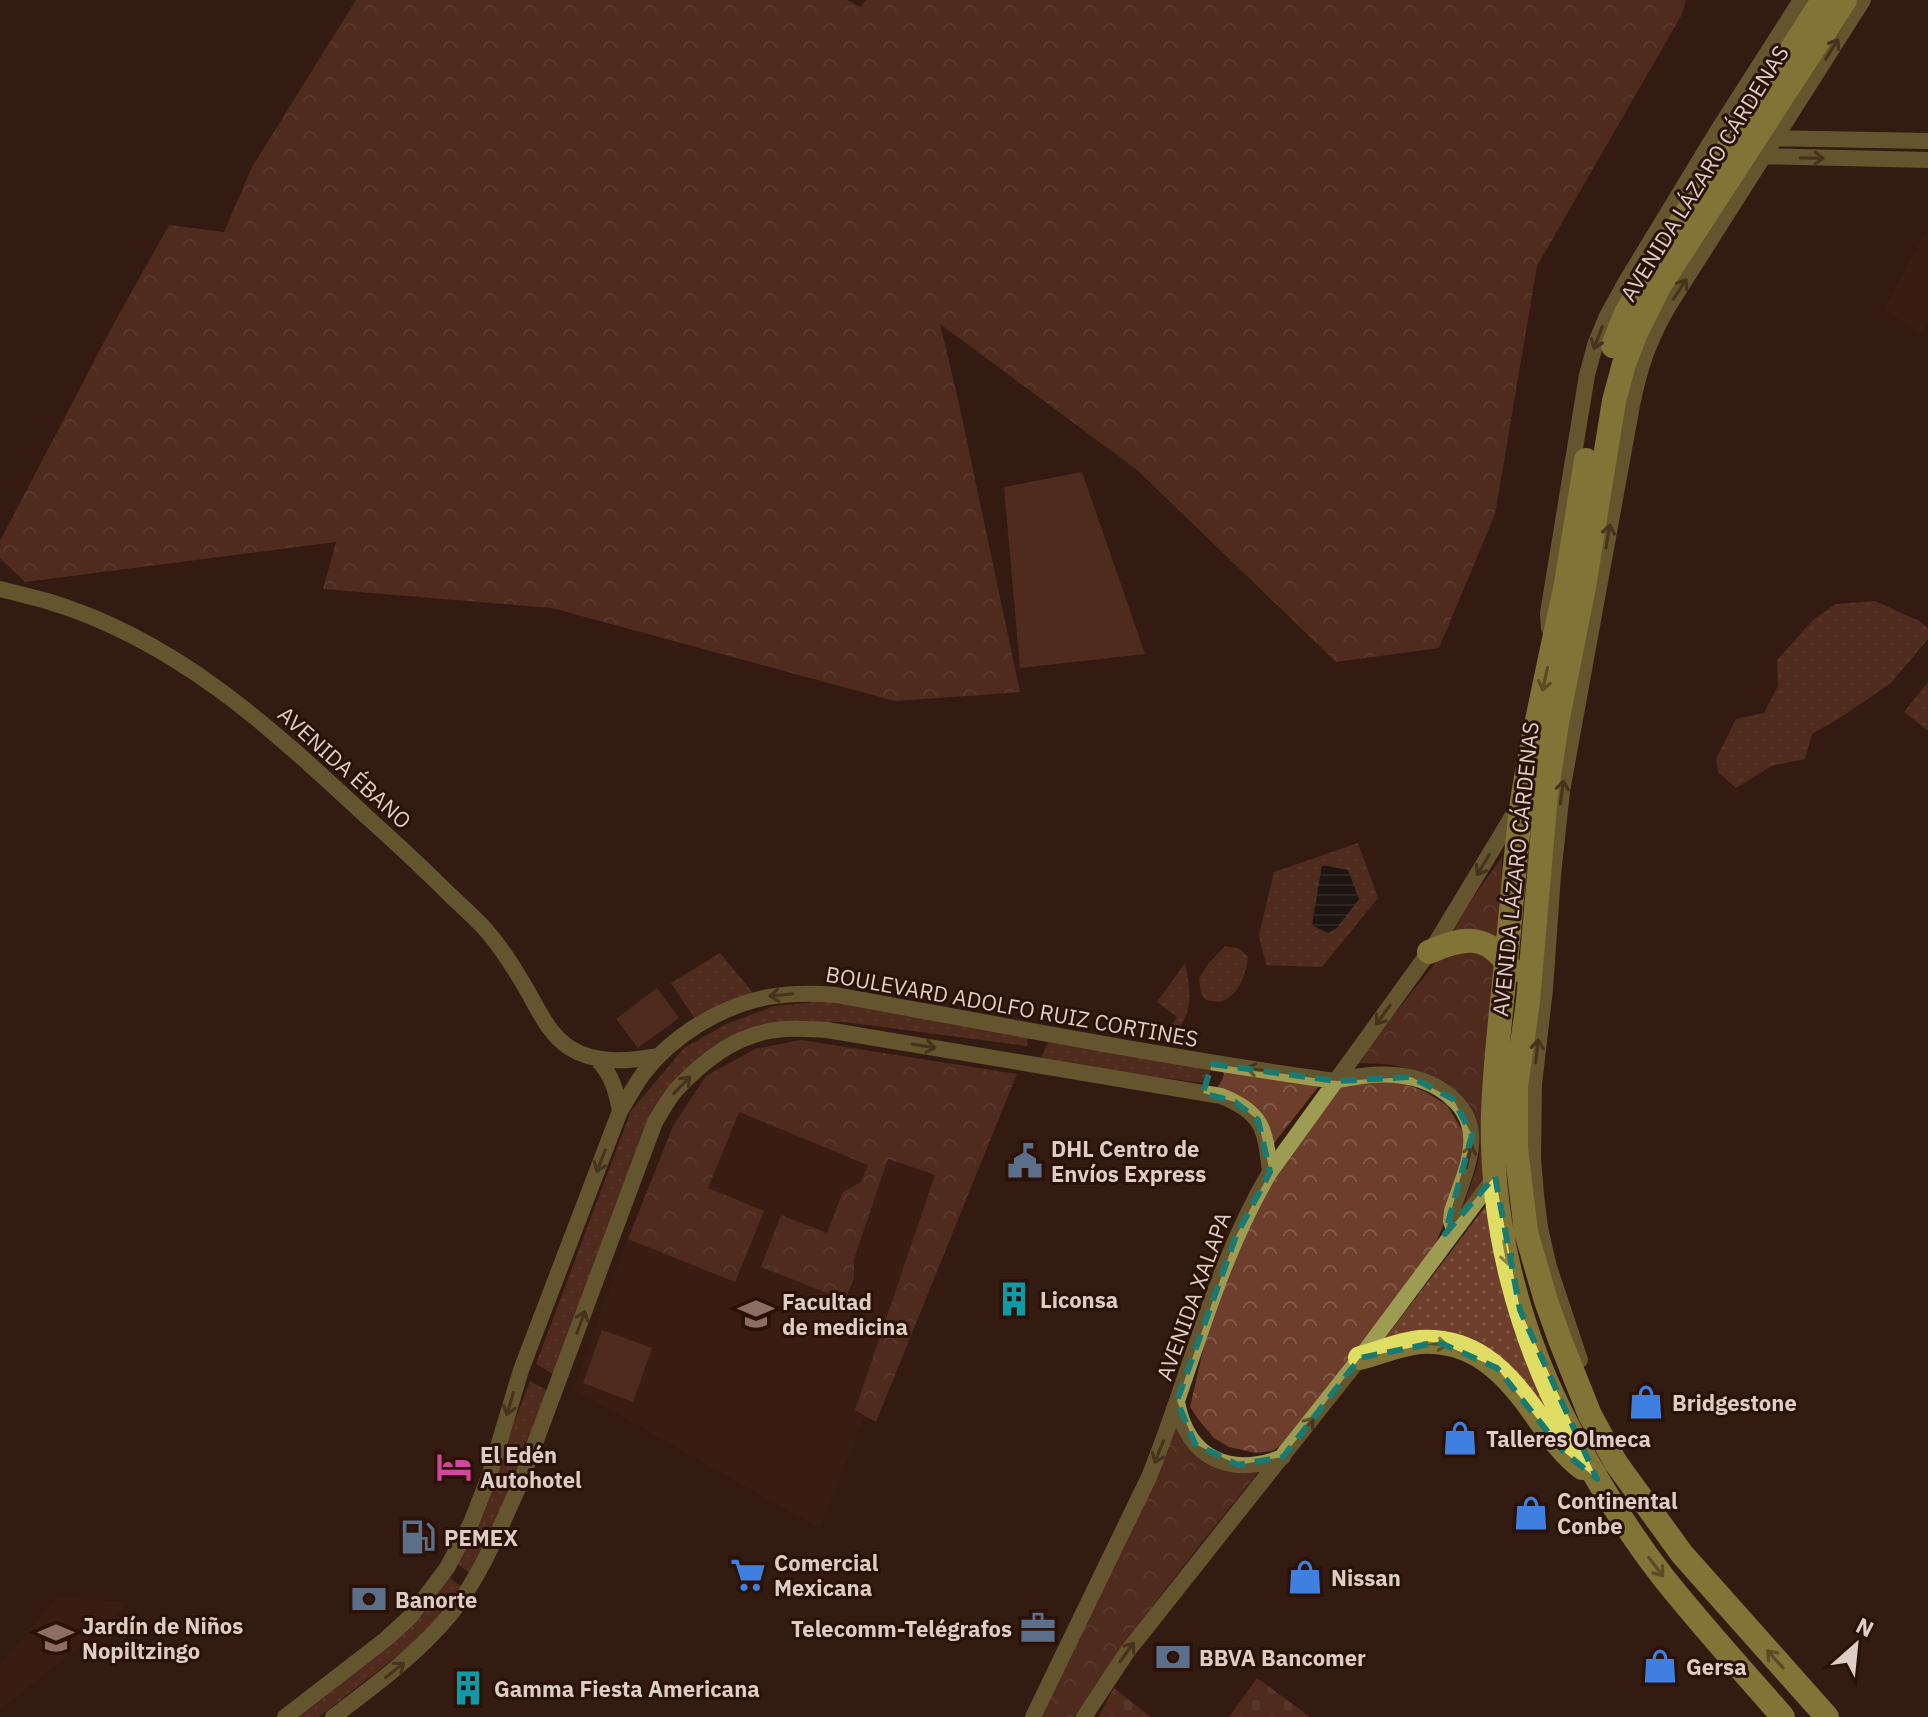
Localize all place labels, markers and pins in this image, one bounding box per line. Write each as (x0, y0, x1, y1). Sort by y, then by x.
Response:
place label: DHL Centro de Envíos Express (1051, 1134, 1206, 1188)
public building icon: DHL Centro de Envíos Express (1006, 1142, 1044, 1180)
building icon: Liconsa (995, 1280, 1033, 1318)
place label: Liconsa (1040, 1285, 1118, 1314)
place label: Facultad de medicina (782, 1287, 908, 1341)
school or university icon: Facultad de medicina (737, 1295, 775, 1333)
shop icon: Bridgestone (1627, 1383, 1665, 1421)
place label: Bridgestone (1672, 1388, 1797, 1417)
shop icon: Talleres Olmeca (1441, 1419, 1479, 1457)
place label: Talleres Olmeca (1486, 1424, 1651, 1453)
place label: El Edén Autohotel (480, 1440, 582, 1494)
hotel icon: El Edén Autohotel (435, 1448, 473, 1486)
place label: Continental Conbe (1557, 1486, 1678, 1540)
shop icon: Continental Conbe (1512, 1494, 1550, 1532)
fuel station icon: PEMEX (399, 1518, 437, 1556)
place label: PEMEX (444, 1523, 518, 1552)
place label: Comercial Mexicana (774, 1548, 879, 1602)
supermarket icon: Comercial Mexicana (729, 1556, 767, 1594)
shop icon: Nissan (1286, 1558, 1324, 1596)
place label: Nissan (1331, 1563, 1401, 1592)
bank icon: Banorte (350, 1580, 388, 1618)
place label: Banorte (395, 1585, 477, 1614)
office icon: Telecomm-Telégrafos (1019, 1609, 1057, 1647)
place label: Jardín de Niños Nopiltzingo (82, 1611, 243, 1665)
place label: Telecomm-Telégrafos (791, 1614, 1012, 1643)
school or university icon: Jardín de Niños Nopiltzingo (37, 1619, 75, 1657)
bank icon: BBVA Bancomer (1154, 1638, 1192, 1676)
place label: BBVA Bancomer (1199, 1643, 1366, 1672)
shop icon: Gersa (1641, 1647, 1679, 1685)
place label: Gersa (1686, 1652, 1747, 1681)
building icon: Gamma Fiesta Americana (449, 1669, 487, 1707)
place label: Gamma Fiesta Americana (494, 1674, 760, 1703)

